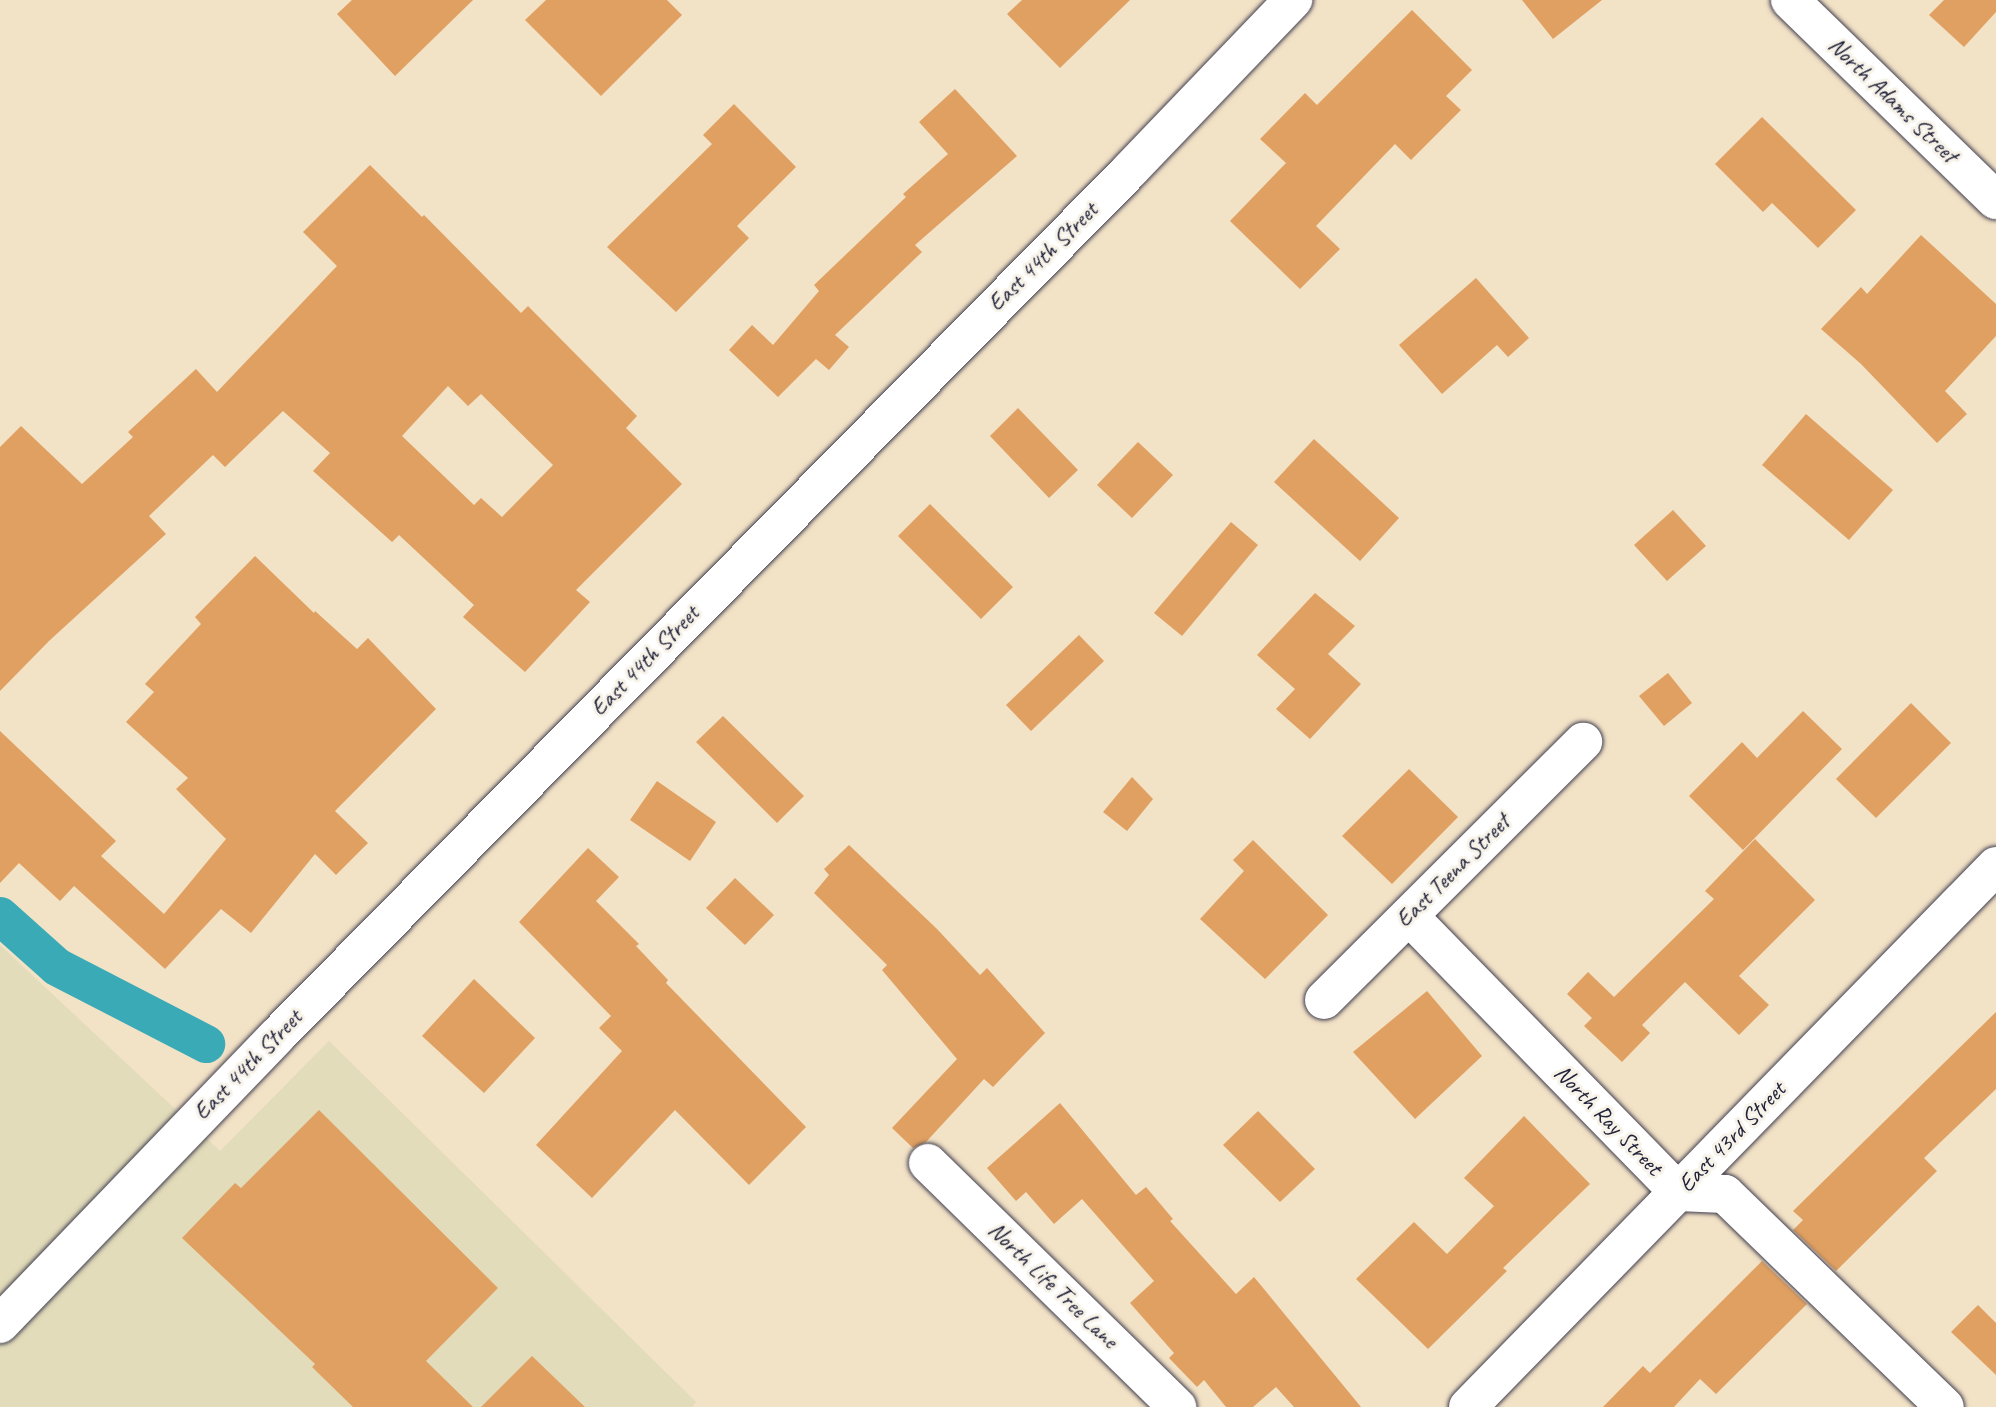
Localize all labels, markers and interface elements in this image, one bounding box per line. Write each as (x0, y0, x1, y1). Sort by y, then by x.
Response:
street label: North Adams Street (1822, 31, 1964, 169)
street label: East 44th Street (982, 196, 1104, 318)
street label: East 44th Street (585, 599, 705, 723)
street label: East Teena Street (1390, 808, 1516, 934)
street label: East 44th Street (188, 1003, 308, 1127)
street label: North Ray Street (1547, 1058, 1669, 1182)
street label: East 43rd Street (1672, 1076, 1792, 1198)
street label: North Life Tree Lane (982, 1215, 1124, 1355)

